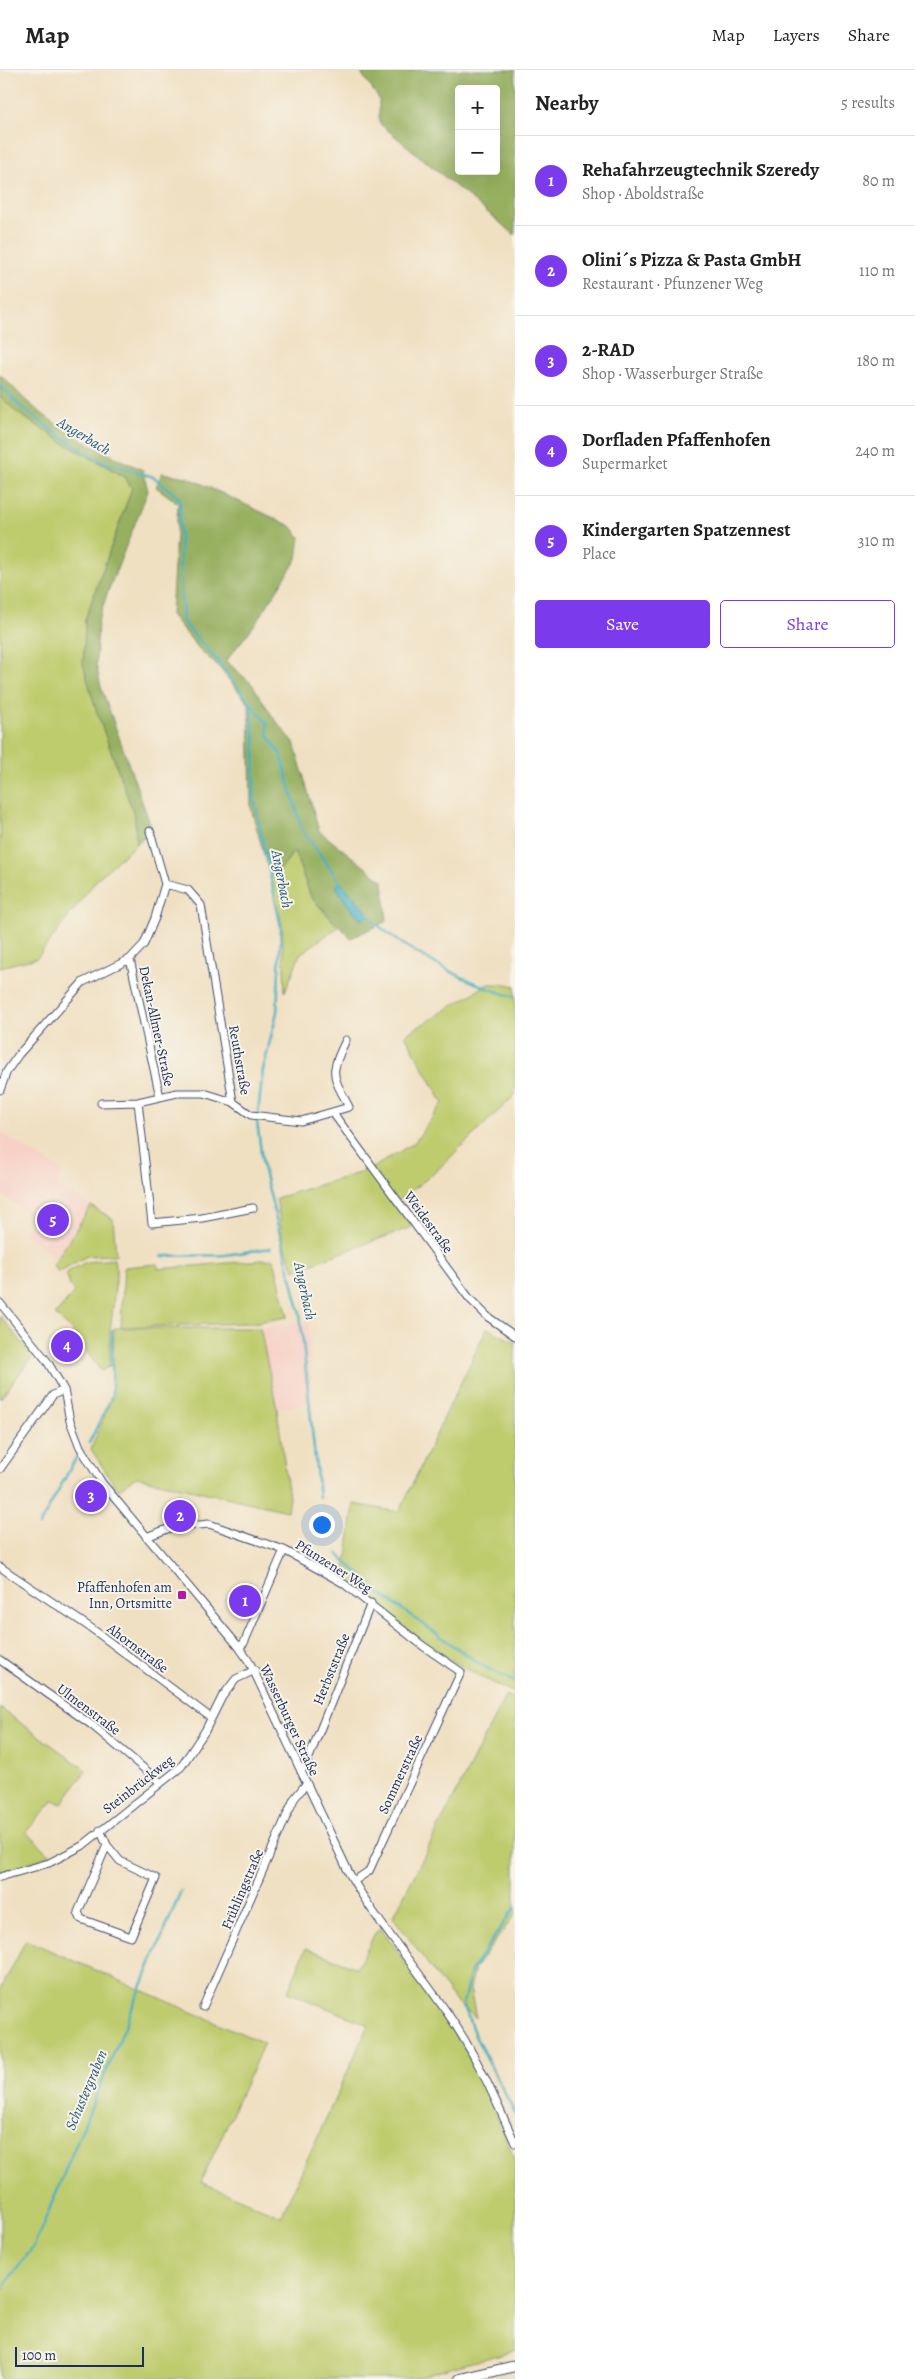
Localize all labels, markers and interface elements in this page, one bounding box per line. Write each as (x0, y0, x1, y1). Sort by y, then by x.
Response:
text: Map (25, 19, 69, 51)
text: Map (712, 23, 745, 47)
text: Layers (773, 23, 820, 47)
text: Share (848, 23, 890, 47)
map controls (455, 85, 500, 175)
button: + (455, 85, 500, 130)
text: Nearby (535, 89, 598, 117)
text: 5 results (841, 92, 895, 114)
button: − (455, 130, 500, 175)
text: Rehafahrzeugtechnik Szeredy (582, 157, 819, 183)
text: 1 (548, 170, 554, 192)
text: 80 m (862, 170, 895, 192)
text: Shop · Aboldstraße (582, 183, 704, 205)
text: Olini´s Pizza & Pasta GmbH (582, 247, 801, 273)
text: 2 (547, 260, 555, 282)
text: 110 m (859, 260, 895, 282)
text: Restaurant · Pfunzener Weg (582, 273, 763, 295)
text: 2-RAD (582, 337, 635, 363)
text: 3 (548, 350, 554, 372)
text: 180 m (857, 350, 895, 372)
text: Shop · Wasserburger Straße (582, 363, 763, 385)
water label: Angerbach (53, 412, 114, 460)
text: Dorfladen Pfaffenhofen (582, 427, 771, 453)
text: 4 (547, 440, 555, 462)
text: 240 m (855, 440, 895, 462)
text: Supermarket (582, 453, 668, 475)
text: Kindergarten Spatzennest (582, 517, 791, 543)
text: 5 (548, 530, 554, 552)
text: 310 m (858, 530, 895, 552)
text: Place (582, 543, 616, 565)
button: Save (535, 600, 710, 648)
button: Share (720, 600, 895, 648)
water label: Angerbach (266, 847, 297, 910)
street label: Dekan-Allmer-Straße (134, 964, 179, 1088)
street label: Reuthstraße (224, 1024, 255, 1097)
street label: Weidestraße (399, 1187, 458, 1257)
pin: 5 (37, 1201, 69, 1239)
water label: Angerbach (289, 1259, 321, 1322)
pin: 4 (51, 1327, 83, 1365)
pin: 3 (75, 1477, 107, 1515)
pin: 2 (164, 1497, 196, 1535)
your location (309, 1512, 335, 1538)
street label: Pfunzener Weg (292, 1535, 376, 1598)
place label: Pfaffenhofen am Inn, Ortsmitte (77, 1578, 172, 1613)
pin: 1 (229, 1582, 261, 1620)
marker: Pfaffenhofen am Inn, Ortsmitte (176, 1589, 188, 1601)
street label: Ahornstraße (102, 1619, 172, 1678)
street label: Herbststraße (308, 1630, 354, 1708)
street label: Wasserburger Straße (255, 1660, 324, 1779)
street label: Ulmenstraße (53, 1679, 124, 1740)
street label: Sommerstraße (374, 1731, 427, 1817)
street label: Steinbrückweg (99, 1751, 178, 1818)
street label: Frühlingstraße (217, 1846, 268, 1932)
water label: Schustergraben (60, 2047, 112, 2133)
scale bar (15, 2344, 144, 2367)
text: 100 m (22, 2346, 56, 2365)

